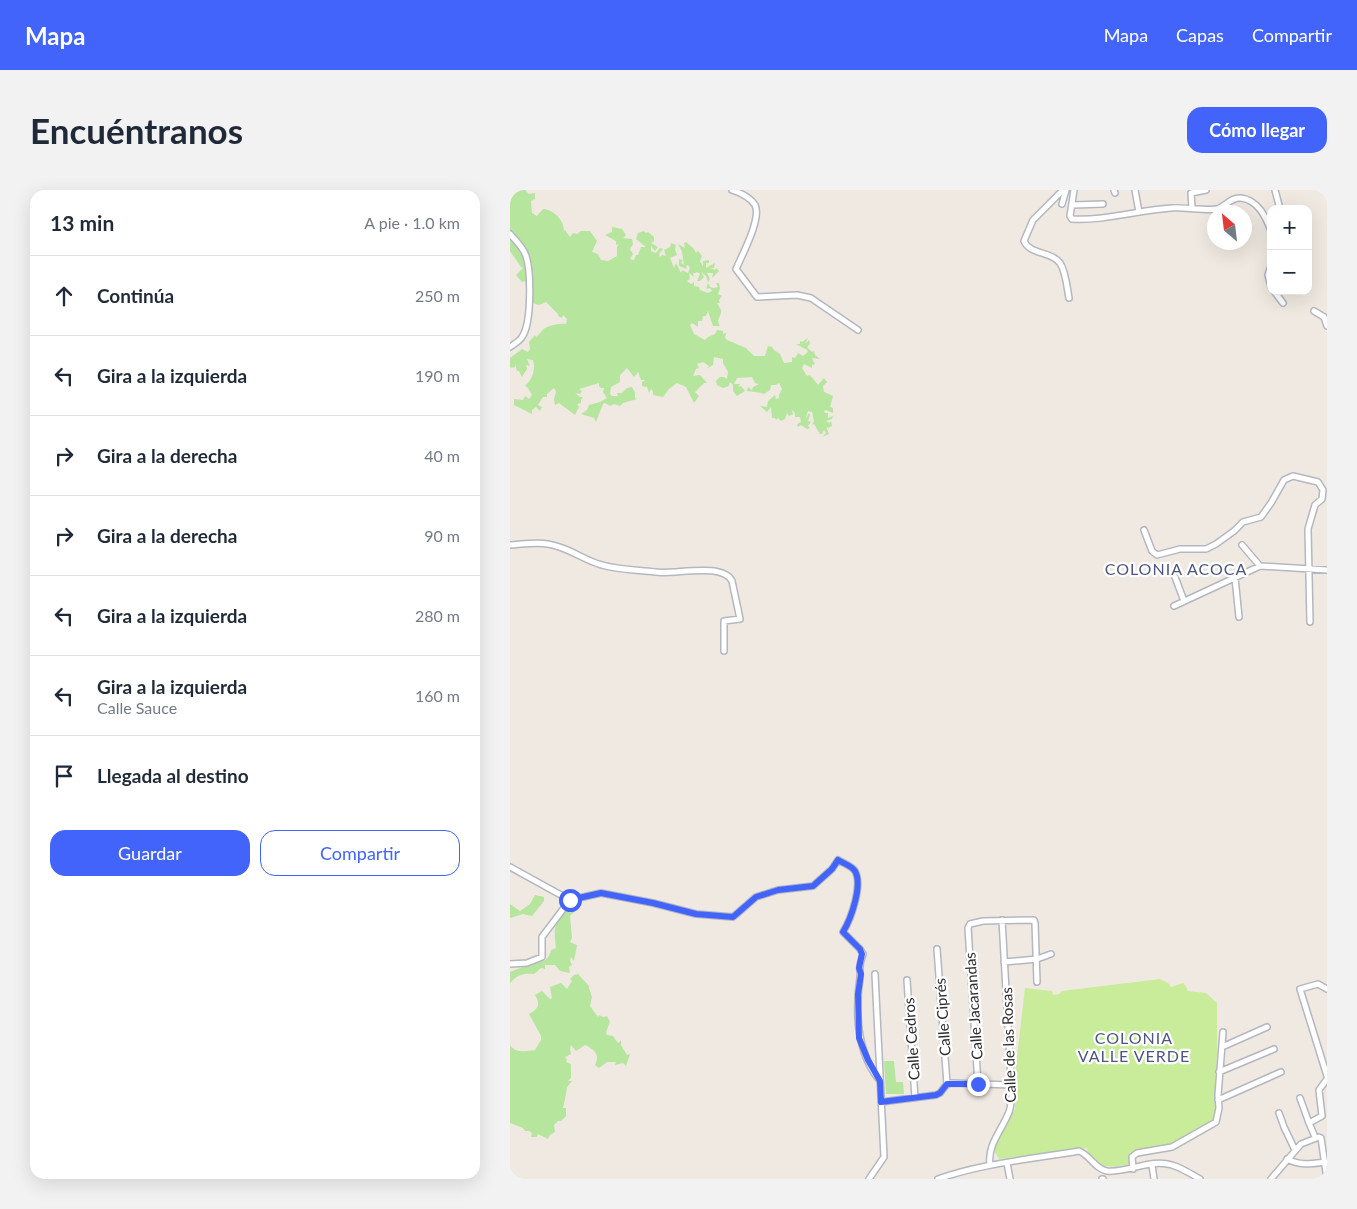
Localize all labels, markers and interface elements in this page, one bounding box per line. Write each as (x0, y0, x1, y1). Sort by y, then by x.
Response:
text: Mapa (25, 21, 85, 50)
text: Mapa (1104, 24, 1148, 46)
text: Capas (1176, 24, 1224, 46)
text: Compartir (1252, 24, 1332, 46)
button: Cómo llegar (1187, 107, 1327, 153)
text: Encuéntranos (30, 109, 243, 151)
north arrow (1207, 205, 1252, 250)
map controls (1267, 205, 1312, 295)
button: + (1267, 205, 1312, 250)
text: 13 min (50, 210, 114, 235)
text: A pie · 1.0 km (364, 213, 460, 232)
button: − (1267, 250, 1312, 295)
icon: ahead (50, 282, 78, 310)
text: Continúa (97, 284, 174, 307)
text: 250 m (415, 286, 460, 305)
icon: left (50, 362, 78, 390)
text: Gira a la izquierda (97, 364, 247, 387)
text: 190 m (415, 366, 460, 385)
icon: right (50, 442, 78, 470)
text: Gira a la derecha (97, 444, 237, 467)
text: 40 m (424, 446, 460, 465)
icon: right (50, 522, 78, 550)
text: Gira a la derecha (97, 524, 237, 547)
text: 90 m (424, 526, 460, 545)
district label: COLONIA ACOCA (1105, 559, 1247, 578)
icon: left (50, 602, 78, 630)
text: Gira a la izquierda (97, 604, 247, 627)
text: 280 m (415, 606, 460, 625)
text: Gira a la izquierda (97, 675, 247, 698)
icon: left (50, 682, 78, 710)
text: 160 m (415, 686, 460, 705)
text: Calle Sauce (97, 698, 177, 717)
icon: arrive (50, 762, 78, 790)
text: Llegada al destino (97, 764, 249, 787)
button: Guardar (50, 830, 250, 876)
button: Compartir (260, 830, 460, 876)
route start (559, 889, 582, 912)
street label: Calle Jacarandas (960, 952, 986, 1060)
street label: Calle Ciprés (930, 978, 954, 1056)
street label: Calle de las Rosas (997, 987, 1019, 1103)
street label: Calle Cedros (899, 997, 923, 1081)
district label: COLONIA VALLE VERDE (1078, 1028, 1190, 1065)
route end (967, 1073, 990, 1096)

